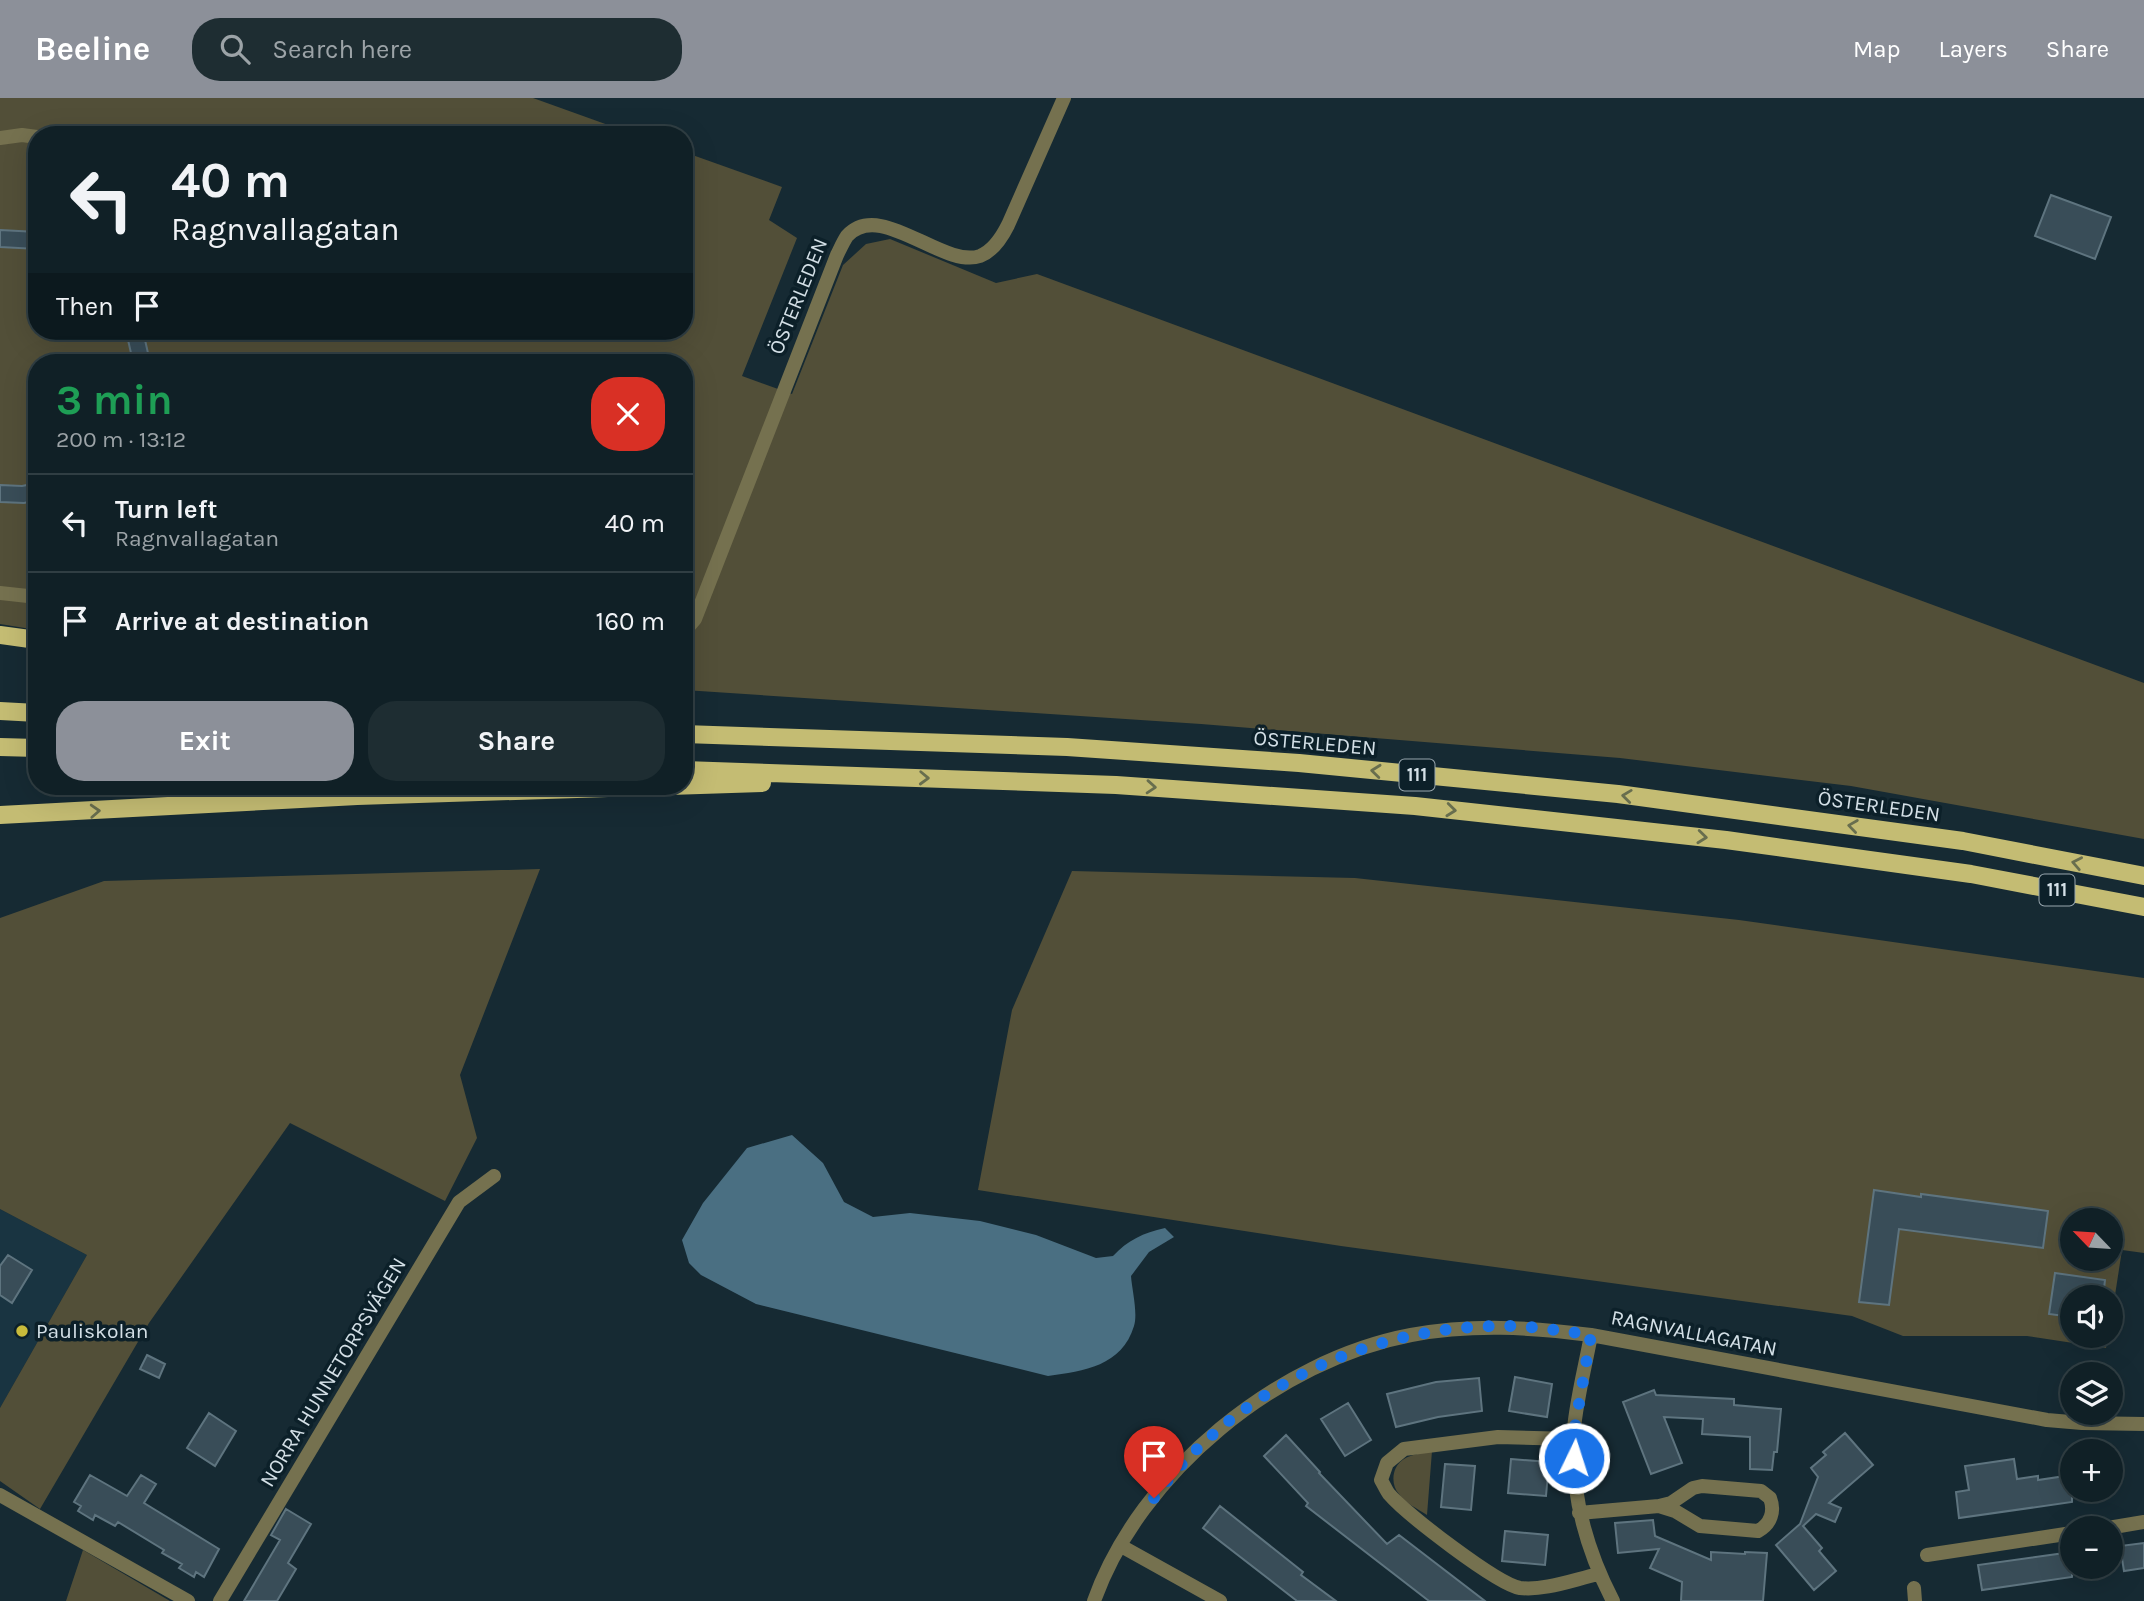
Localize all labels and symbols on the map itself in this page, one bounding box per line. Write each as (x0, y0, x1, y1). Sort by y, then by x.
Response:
street label: ÖSTERLEDEN (764, 234, 832, 358)
street label: ÖSTERLEDEN (1253, 726, 1377, 760)
road number: 111 (1400, 760, 1434, 790)
one-way arrow (1371, 764, 1382, 779)
one-way arrow (919, 770, 930, 785)
one-way arrow (1146, 779, 1157, 794)
street label: ÖSTERLEDEN (1816, 786, 1942, 826)
one-way arrow (1621, 788, 1633, 803)
one-way arrow (1445, 803, 1457, 818)
one-way arrow (90, 804, 101, 819)
one-way arrow (1847, 818, 1859, 833)
one-way arrow (1696, 830, 1708, 845)
one-way arrow (2071, 856, 2083, 871)
road number: 111 (2039, 874, 2074, 905)
north arrow (2060, 1208, 2123, 1270)
street label: NORRA HUNNETORPSVÄGEN (255, 1253, 411, 1491)
street label: RAGNVALLAGATAN (1609, 1305, 1779, 1361)
place label: Pauliskolan (36, 1319, 149, 1343)
marker: Pauliskolan (14, 1323, 30, 1339)
position arrow (1537, 1421, 1611, 1495)
pin (1124, 1426, 1184, 1498)

